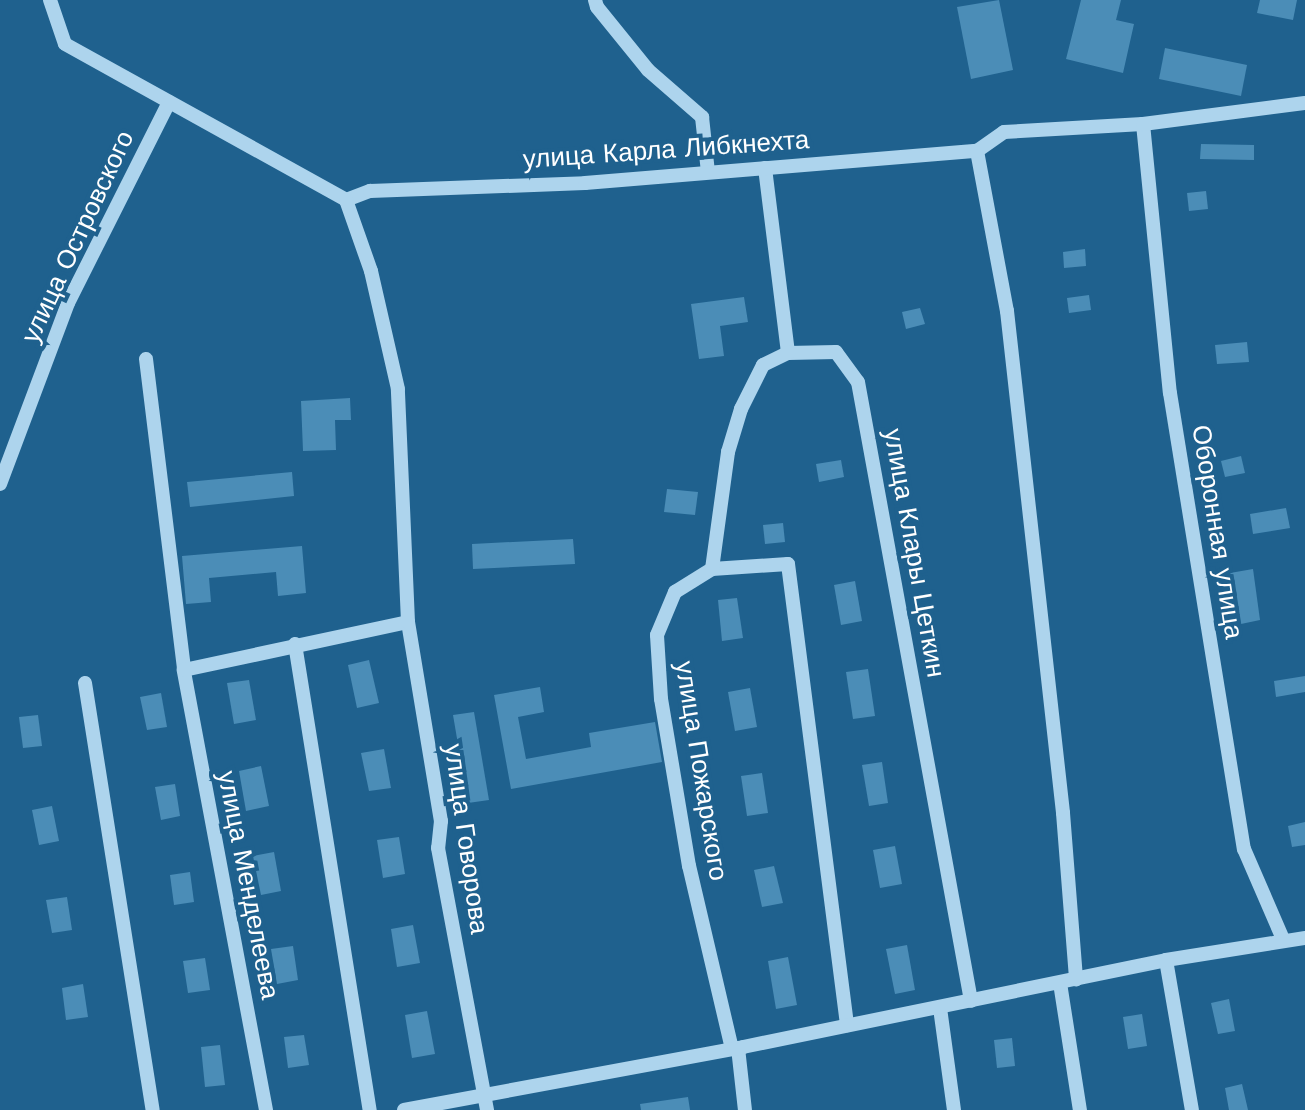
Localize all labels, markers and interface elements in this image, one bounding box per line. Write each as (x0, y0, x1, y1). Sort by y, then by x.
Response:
street label: улица Карла Либкнехта (522, 124, 810, 176)
street label: улица Островского (15, 126, 141, 348)
street label: Оборонная улица (1185, 423, 1249, 641)
street label: улица Клары Цеткин (877, 426, 951, 680)
street label: улица Пожарского (668, 659, 734, 883)
street label: улица Говорова (437, 742, 495, 936)
street label: улица Менделеева (211, 768, 285, 1002)

